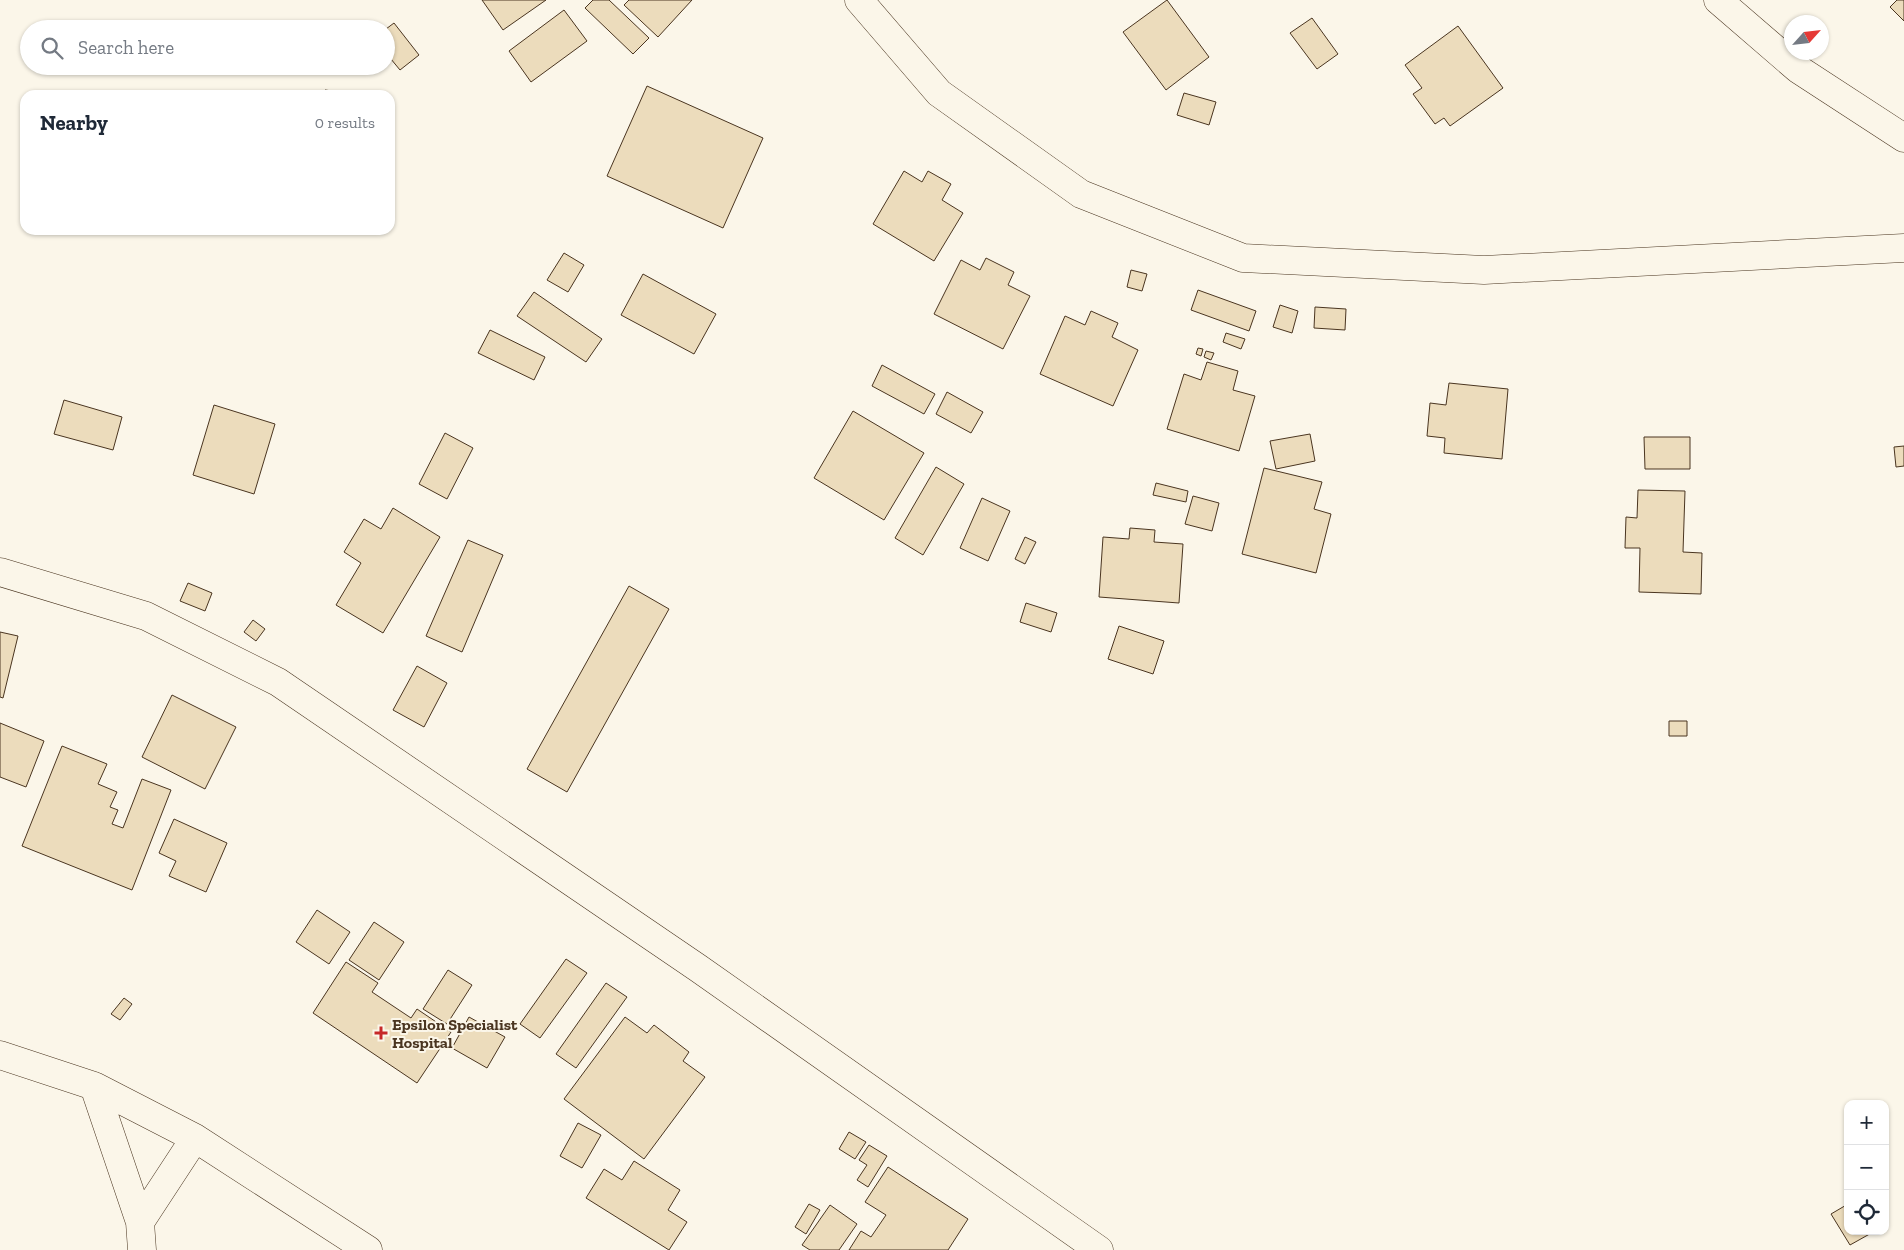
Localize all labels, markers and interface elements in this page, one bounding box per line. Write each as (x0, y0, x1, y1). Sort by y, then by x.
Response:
north arrow (1784, 15, 1829, 60)
search box (20, 20, 395, 75)
icon: search (38, 34, 66, 62)
text: Search here (78, 36, 174, 59)
text: Nearby (40, 110, 108, 135)
text: 0 results (315, 113, 375, 132)
place label: Epsilon Specialist Hospital (392, 1015, 518, 1052)
marker: Epsilon Specialist Hospital (374, 1026, 388, 1040)
map controls (1844, 1100, 1889, 1235)
button: + (1844, 1100, 1889, 1145)
button: − (1844, 1145, 1889, 1190)
button: locate (1844, 1190, 1889, 1235)

